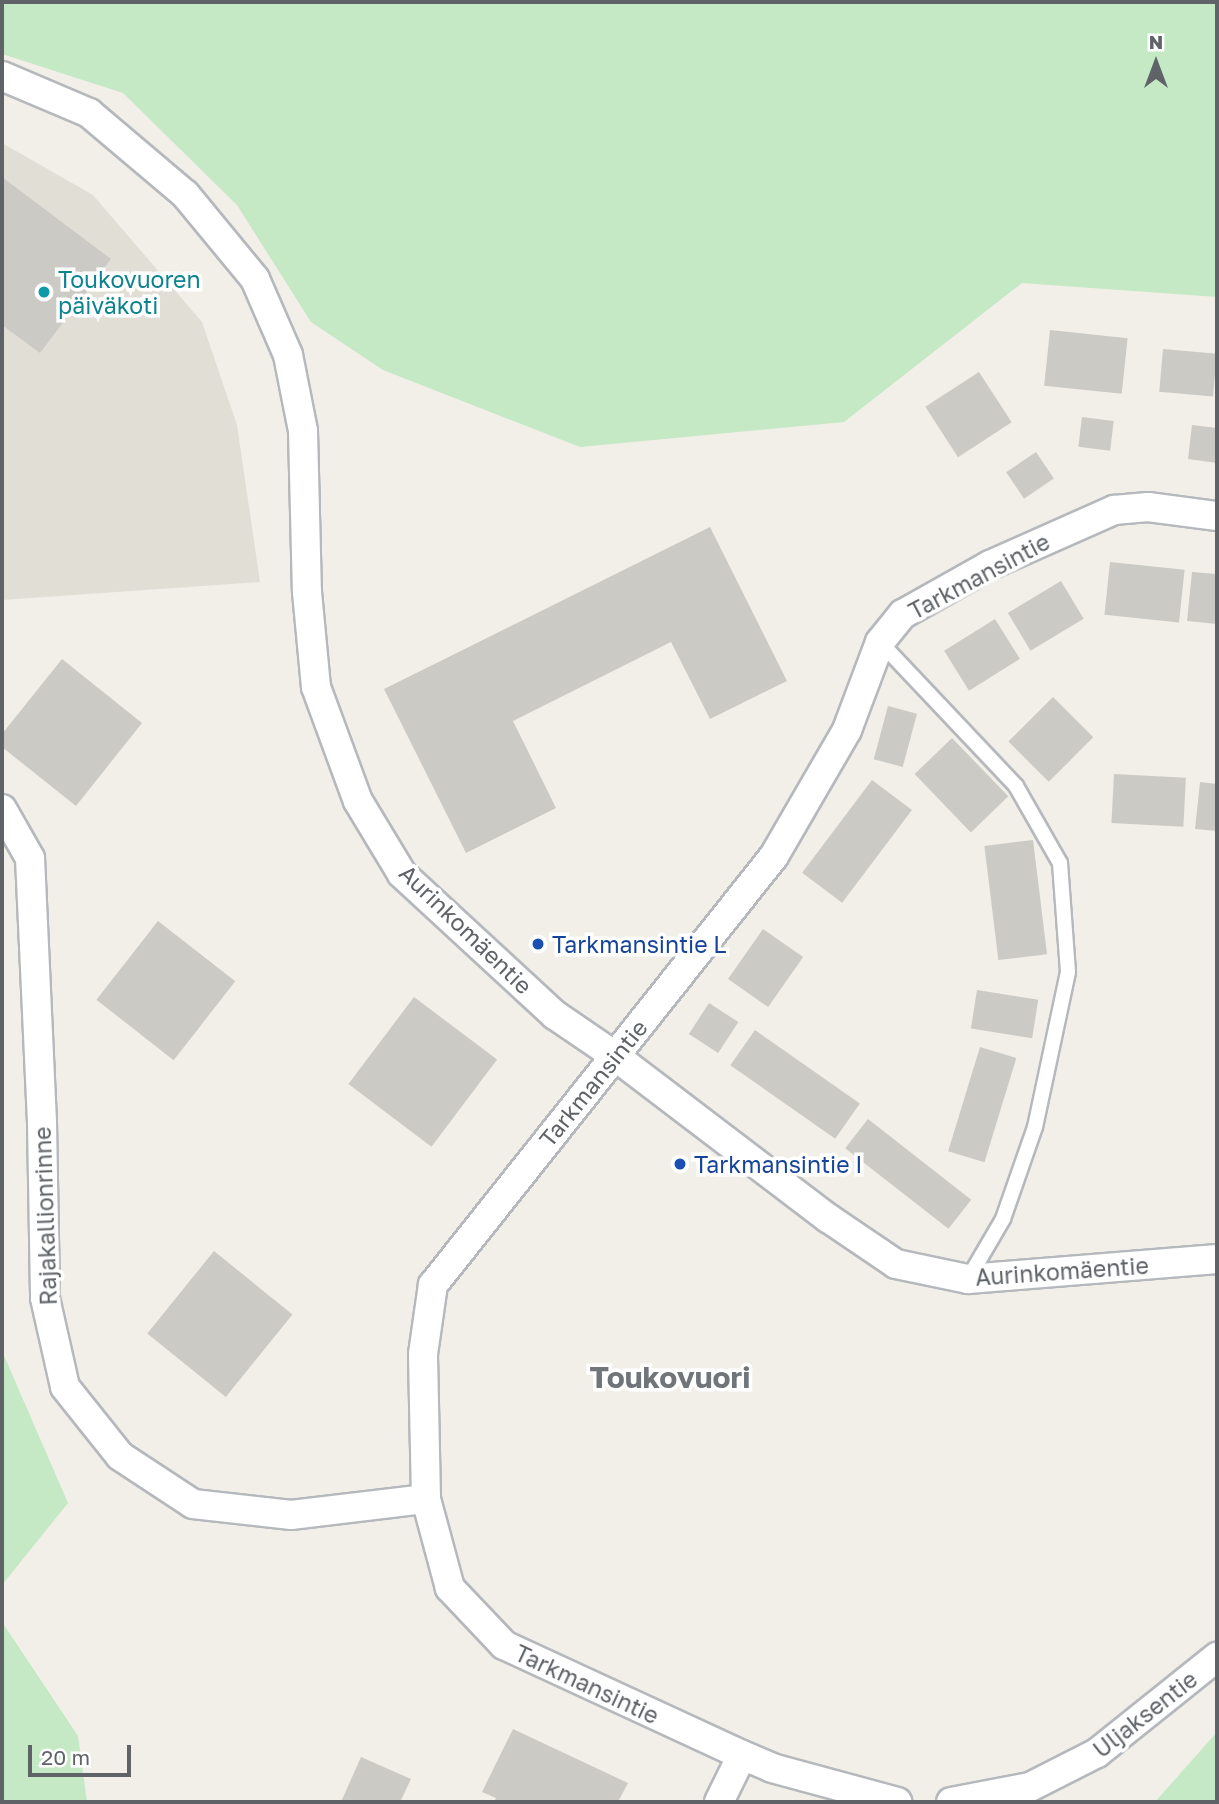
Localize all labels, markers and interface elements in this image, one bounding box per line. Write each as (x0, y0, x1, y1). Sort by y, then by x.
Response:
north arrow (1121, 28, 1191, 98)
text: N (1149, 30, 1163, 53)
place label: Toukovuoren päiväkoti (58, 265, 201, 319)
marker: Toukovuoren päiväkoti (36, 284, 52, 300)
street label: Tarkmansintie (904, 527, 1054, 625)
street label: Aurinkomäentie (394, 859, 538, 999)
place label: Tarkmansintie L (552, 930, 726, 958)
marker: Tarkmansintie L (530, 936, 546, 952)
street label: Tarkmansintie (533, 1014, 653, 1152)
street label: Rajakallionrinne (28, 1126, 62, 1306)
place label: Tarkmansintie I (694, 1150, 863, 1178)
marker: Tarkmansintie I (672, 1156, 688, 1172)
street label: Aurinkomäentie (974, 1251, 1150, 1291)
district label: Toukovuori (590, 1359, 750, 1395)
street label: Tarkmansintie (511, 1639, 663, 1729)
street label: Uljaksentie (1087, 1665, 1203, 1763)
scale bar (32, 1730, 135, 1774)
text: 20 m (41, 1744, 90, 1770)

